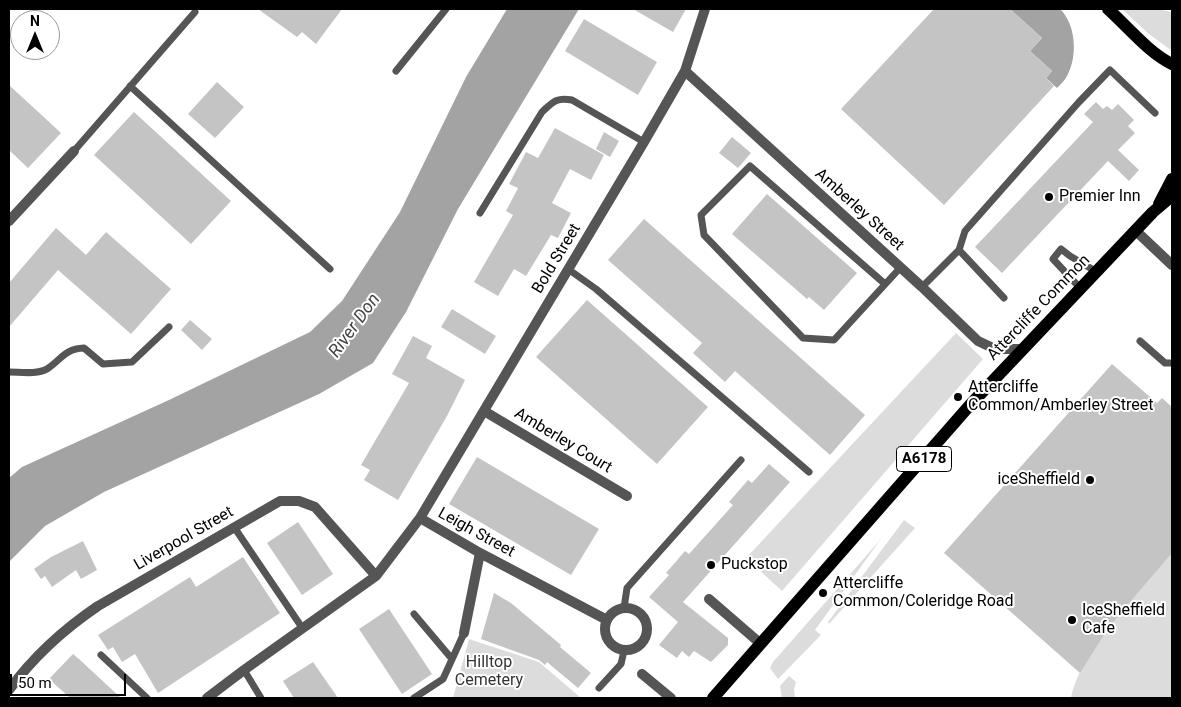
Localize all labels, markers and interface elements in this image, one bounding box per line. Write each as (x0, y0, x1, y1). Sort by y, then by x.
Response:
north arrow (10, 10, 60, 60)
text: N (30, 13, 40, 29)
street label: Amberley Street (810, 165, 908, 255)
place label: Premier Inn (1059, 187, 1141, 207)
marker: Premier Inn (1043, 191, 1055, 203)
street label: Bold Street (529, 221, 585, 297)
street label: Attercliffe Common (984, 251, 1094, 365)
water label: River Don (325, 290, 385, 362)
place label: Attercliffe Common/Amberley Street (968, 378, 1154, 416)
marker: Attercliffe Common/Amberley Street (952, 391, 964, 403)
street label: Amberley Court (511, 404, 615, 478)
road number: A6178 (896, 446, 952, 472)
place label: iceSheffield (997, 470, 1080, 490)
marker: iceSheffield (1084, 474, 1096, 486)
street label: Liverpool Street (131, 503, 237, 575)
street label: Leigh Street (434, 504, 518, 562)
place label: Puckstop (721, 555, 788, 575)
marker: Puckstop (705, 559, 717, 571)
place label: Attercliffe Common/Coleridge Road (833, 574, 1014, 612)
marker: Attercliffe Common/Coleridge Road (817, 587, 829, 599)
place label: IceSheffield Cafe (1082, 601, 1165, 639)
marker: IceSheffield Cafe (1066, 614, 1078, 626)
park label: Hilltop Cemetery (455, 653, 523, 691)
scale bar (12, 664, 129, 696)
text: 50 m (18, 674, 52, 692)

